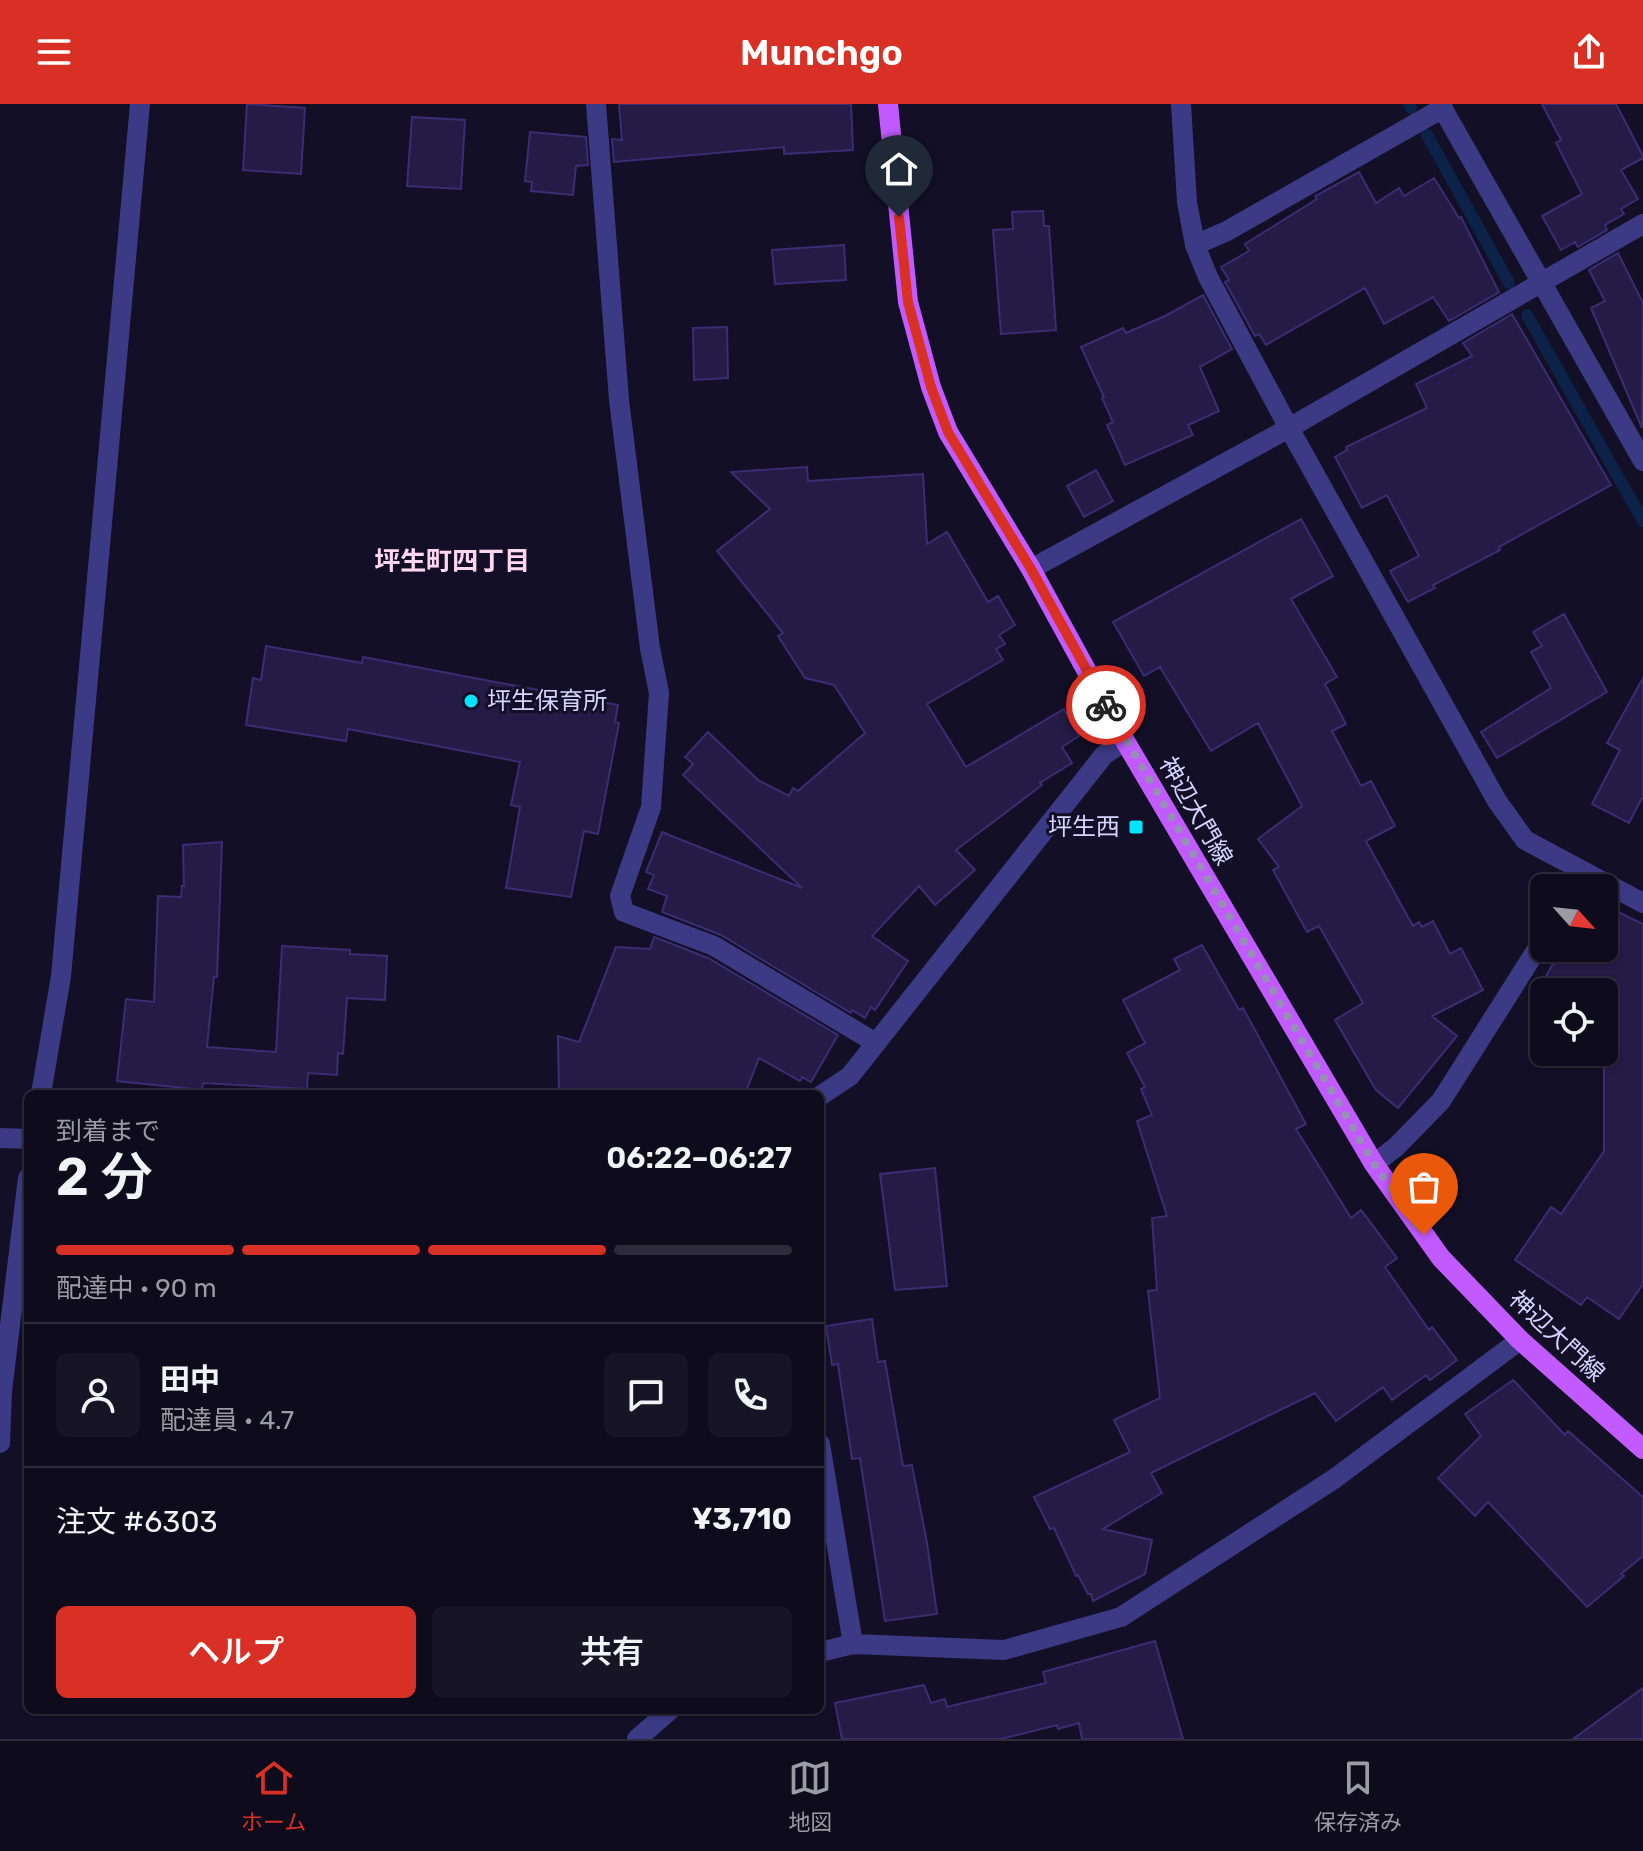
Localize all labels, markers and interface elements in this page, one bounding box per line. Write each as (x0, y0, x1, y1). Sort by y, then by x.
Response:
icon: menu (32, 30, 76, 74)
icon: share (1567, 30, 1611, 74)
text: Munchgo (740, 31, 903, 74)
pin (865, 135, 933, 217)
icon: home (877, 147, 921, 191)
district label: 坪生町四丁目 (374, 546, 530, 577)
courier (1066, 665, 1146, 745)
icon: bike (1084, 683, 1128, 727)
place label: 坪生保育所 (487, 687, 607, 715)
marker: 坪生保育所 (462, 692, 480, 710)
street label: 神辺大門線 (1154, 752, 1238, 870)
place label: 坪生西 (1048, 813, 1120, 841)
marker: 坪生西 (1127, 818, 1145, 836)
north arrow (1530, 874, 1618, 962)
map controls (1530, 874, 1618, 1066)
button: locate (1530, 978, 1618, 1066)
text: 到着まで (56, 1116, 160, 1147)
text: 06:22–06:27 (606, 1140, 792, 1176)
text: 2 分 (56, 1146, 152, 1208)
pin (1390, 1153, 1458, 1235)
icon: bag (1402, 1165, 1446, 1209)
text: 配達中 · 90 m (56, 1273, 217, 1304)
street label: 神辺大門線 (1504, 1285, 1610, 1387)
button: person (56, 1353, 140, 1437)
button: chat (604, 1353, 688, 1437)
button: phone (708, 1353, 792, 1437)
text: 田中 (160, 1362, 220, 1398)
text: 配達員 · 4.7 (160, 1405, 294, 1436)
text: ¥3,710 (692, 1501, 792, 1537)
text: 注文 #6303 (56, 1504, 217, 1540)
button: ヘルプ (56, 1606, 416, 1698)
button: 共有 (432, 1606, 792, 1698)
tab: ホーム (241, 1756, 306, 1836)
tab: 地図 (788, 1756, 832, 1836)
tab: 保存済み (1314, 1756, 1402, 1836)

